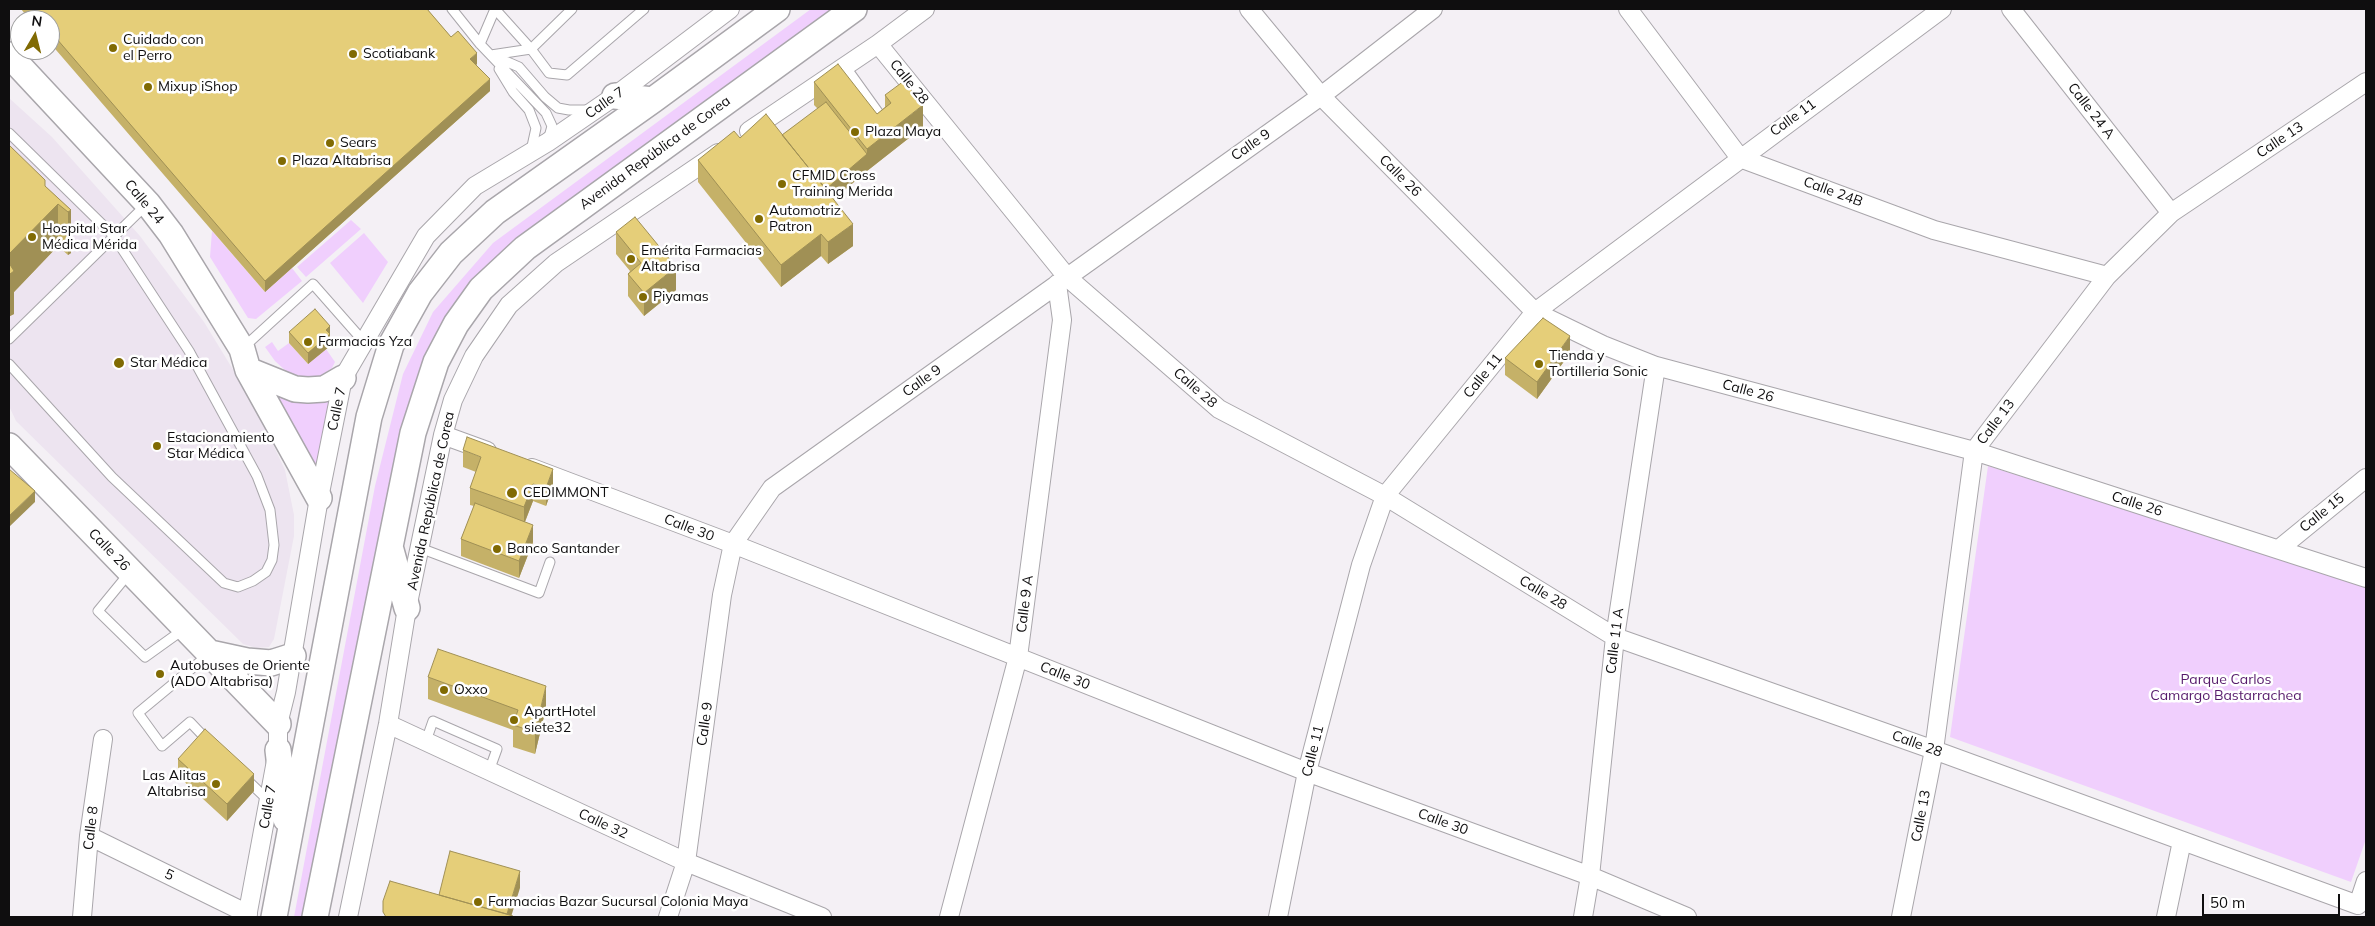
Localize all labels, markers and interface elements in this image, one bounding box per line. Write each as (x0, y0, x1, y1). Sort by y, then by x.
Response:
north arrow (10, 10, 60, 60)
text: N (30, 11, 43, 31)
place label: Cuidado con el Perro (123, 32, 204, 64)
marker: Cuidado con el Perro (107, 42, 119, 54)
place label: Scotiabank (363, 46, 435, 62)
marker: Scotiabank (347, 48, 359, 60)
street label: Calle 28 (886, 56, 932, 108)
place label: Mixup iShop (158, 79, 238, 95)
street label: Calle 24 A (2064, 80, 2118, 142)
marker: Mixup iShop (142, 81, 154, 93)
street label: Calle 7 (582, 83, 628, 123)
street label: Avenida República de Corea (576, 93, 734, 213)
street label: Calle 11 (1767, 96, 1819, 140)
street label: Calle 13 (2254, 118, 2306, 162)
place label: Plaza Maya (865, 124, 941, 140)
street label: Calle 9 (1228, 125, 1274, 165)
marker: Plaza Maya (849, 126, 861, 138)
place label: Sears (340, 135, 377, 151)
marker: Sears (324, 137, 336, 149)
street label: Calle 26 (1376, 152, 1424, 200)
place label: Plaza Altabrisa (292, 153, 391, 169)
marker: Plaza Altabrisa (276, 155, 288, 167)
place label: CFMID Cross Training Merida (792, 168, 893, 200)
street label: Calle 24B (1801, 174, 1865, 210)
street label: Calle 24 (121, 176, 167, 228)
marker: CFMID Cross Training Merida (776, 178, 788, 190)
place label: Automotriz Patron (769, 203, 841, 236)
marker: Automotriz Patron (753, 213, 765, 225)
place label: Hospital Star Médica Mérida (42, 221, 137, 253)
marker: Hospital Star Médica Mérida (26, 231, 38, 243)
place label: Emérita Farmacias Altabrisa (641, 243, 762, 276)
marker: Emérita Farmacias Altabrisa (625, 253, 637, 265)
place label: Piyamas (653, 289, 709, 305)
marker: Piyamas (637, 291, 649, 303)
place label: Farmacias Yza (318, 334, 412, 350)
marker: Farmacias Yza (302, 336, 314, 348)
place label: Tienda y Tortilleria Sonic (1549, 348, 1648, 381)
street label: Calle 11 (1460, 350, 1506, 402)
place label: Star Médica (130, 355, 207, 371)
marker: Star Médica (112, 356, 126, 370)
marker: Tienda y Tortilleria Sonic (1533, 358, 1545, 370)
street label: Calle 9 (899, 361, 945, 401)
street label: Calle 28 (1170, 364, 1220, 412)
street label: Calle 26 (1720, 376, 1776, 406)
street label: Calle 7 (324, 386, 350, 432)
street label: Calle 13 (1973, 396, 2019, 448)
street label: Avenida República de Corea (404, 410, 458, 592)
place label: Estacionamiento Star Médica (167, 430, 274, 462)
marker: Estacionamiento Star Médica (151, 440, 163, 452)
place label: CEDIMMONT (523, 485, 609, 501)
marker: CEDIMMONT (505, 486, 519, 500)
street label: Calle 26 (2109, 488, 2165, 520)
street label: Calle 15 (2296, 490, 2348, 536)
street label: Calle 30 (661, 511, 717, 545)
street label: Calle 26 (85, 525, 133, 575)
place label: Banco Santander (507, 541, 619, 557)
marker: Banco Santander (491, 543, 503, 555)
street label: Calle 28 (1516, 572, 1570, 614)
street label: Calle 9 A (1013, 574, 1037, 634)
street label: Calle 11 A (1603, 607, 1627, 675)
place label: Autobuses de Oriente (ADO Altabrisa) (170, 658, 310, 690)
street label: Calle 30 (1038, 658, 1092, 694)
marker: Autobuses de Oriente (ADO Altabrisa) (154, 668, 166, 680)
park label: Parque Carlos Camargo Bastarrachea (2150, 672, 2302, 704)
place label: Oxxo (454, 682, 488, 698)
marker: Oxxo (438, 684, 450, 696)
street label: Calle 9 (694, 701, 716, 747)
place label: ApartHotel siete32 (524, 704, 596, 736)
marker: ApartHotel siete32 (508, 714, 520, 726)
street label: Calle 11 (1299, 724, 1327, 778)
street label: Calle 28 (1889, 727, 1945, 761)
place label: Las Alitas Altabrisa (142, 768, 206, 800)
marker: Las Alitas Altabrisa (210, 778, 222, 790)
street label: Calle 7 (256, 784, 280, 830)
street label: Calle 13 (1908, 789, 1934, 843)
street label: Calle 8 (80, 805, 102, 851)
street label: Calle 32 (576, 805, 630, 843)
street label: Calle 30 (1415, 805, 1471, 839)
street label: 5 (162, 866, 176, 884)
scale bar (2205, 884, 2342, 916)
text: 50 m (2210, 893, 2245, 912)
place label: Farmacias Bazar Sucursal Colonia Maya (488, 894, 748, 910)
marker: Farmacias Bazar Sucursal Colonia Maya (472, 896, 484, 908)

